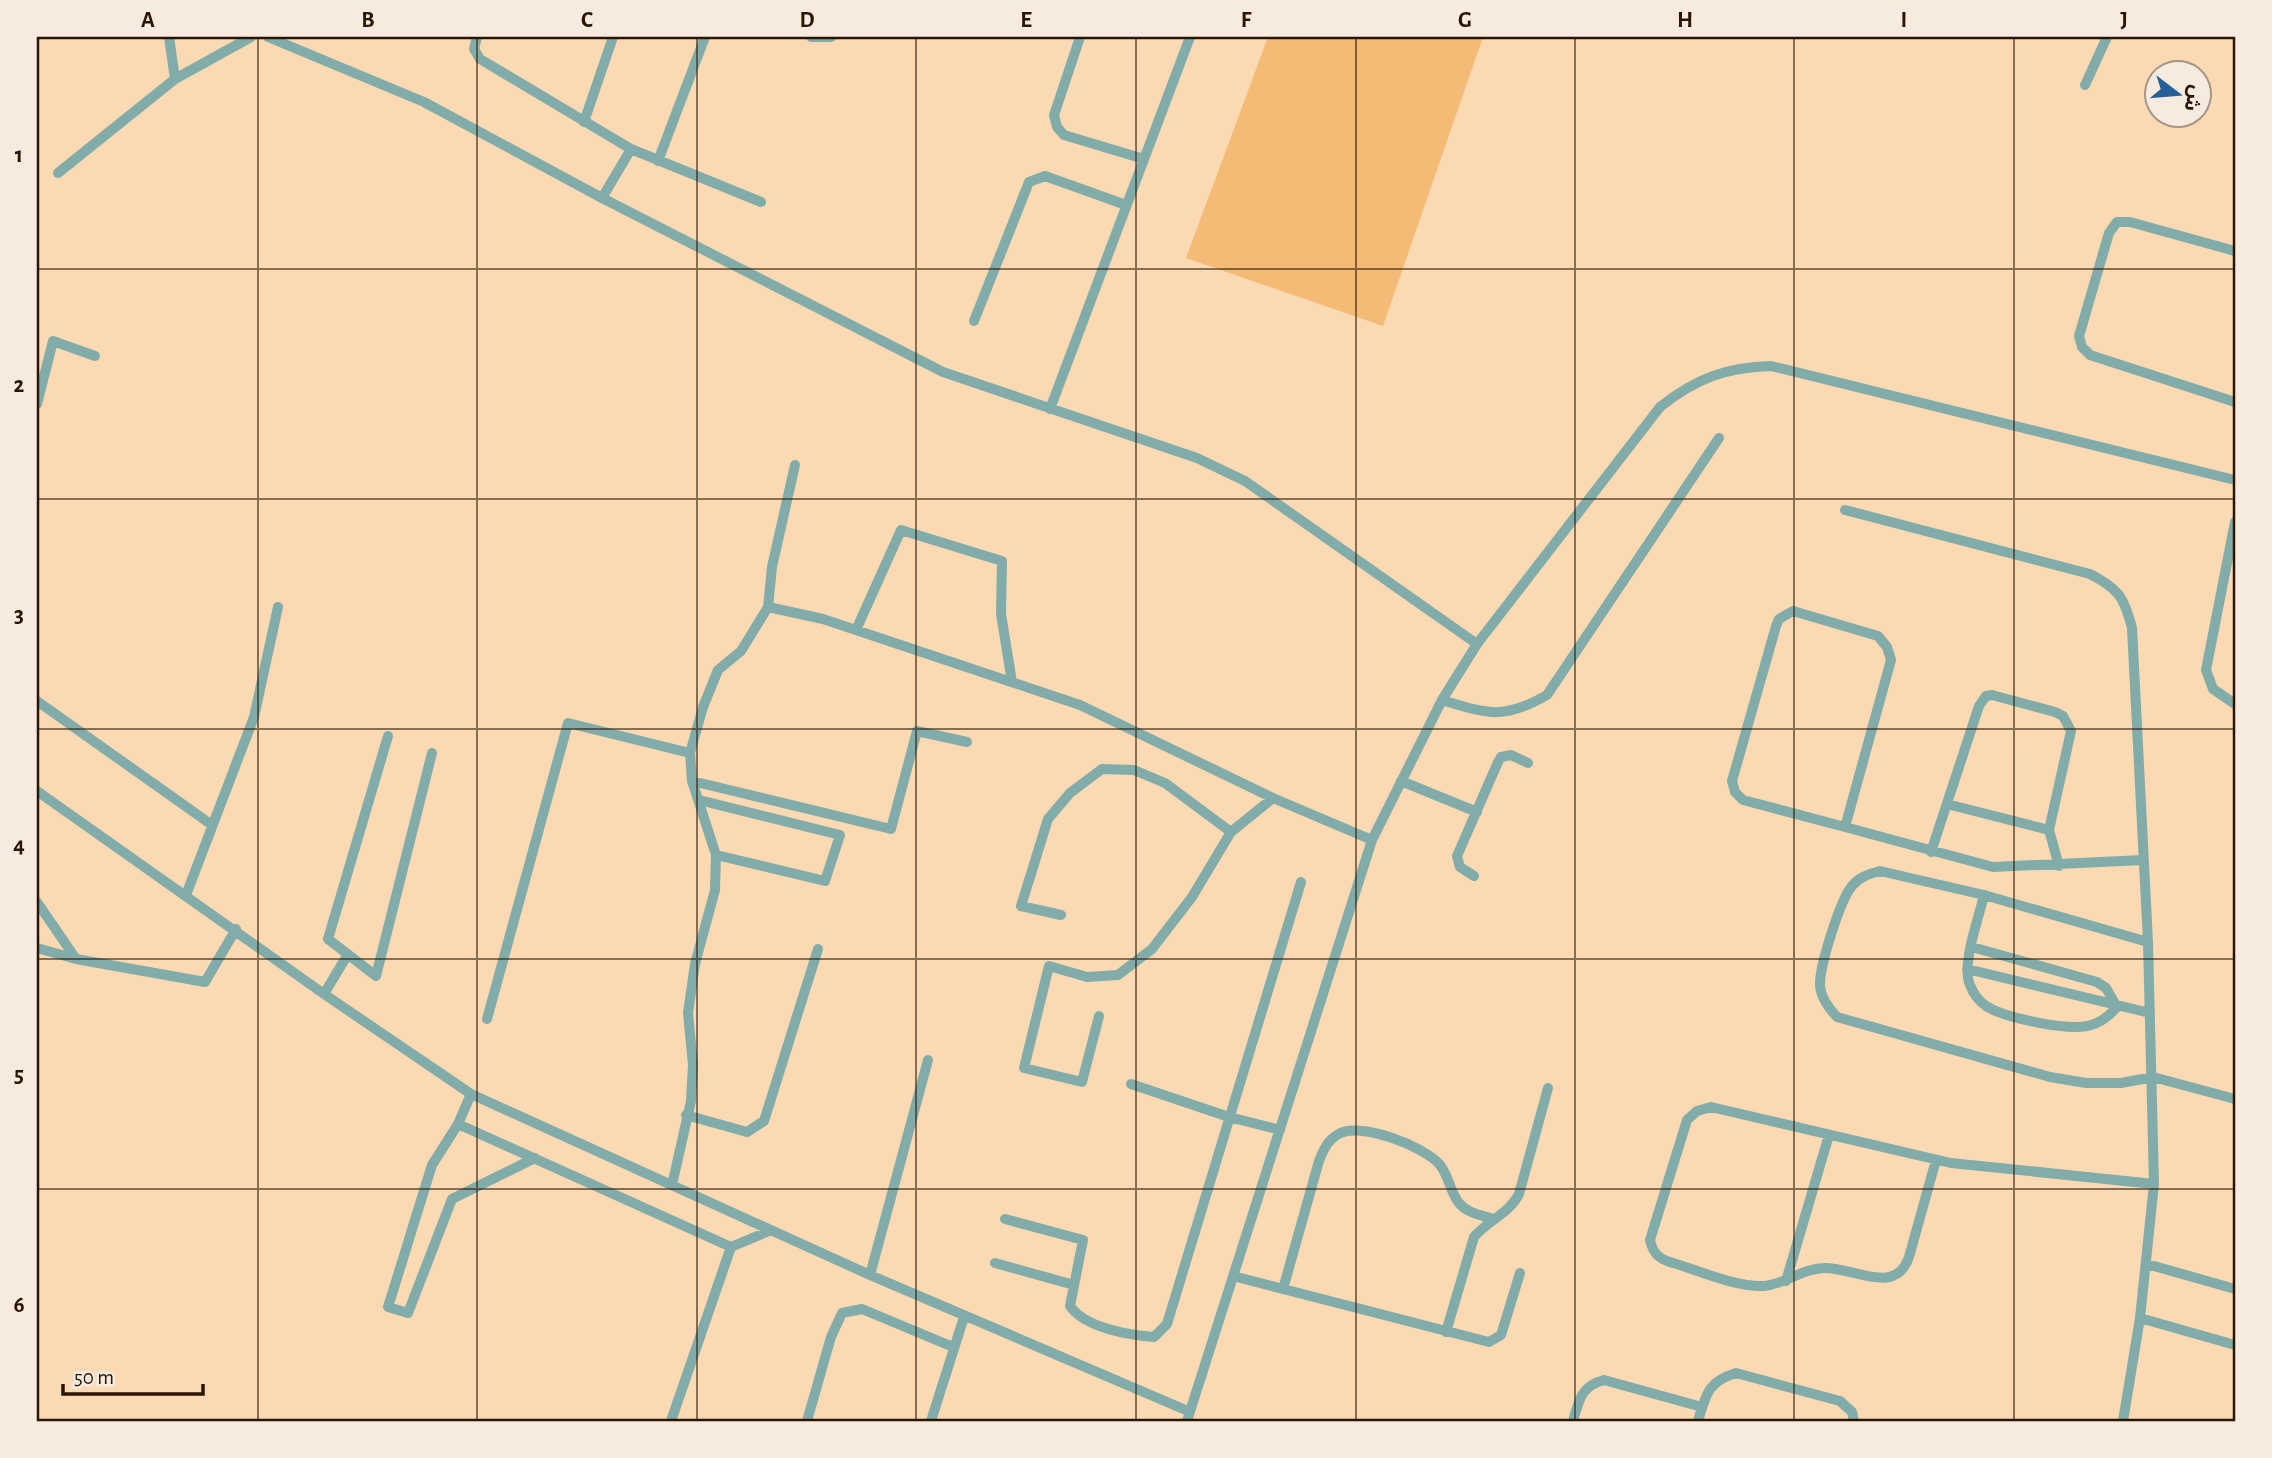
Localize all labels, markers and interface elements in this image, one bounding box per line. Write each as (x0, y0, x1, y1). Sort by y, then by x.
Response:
text: A (141, 9, 155, 32)
text: B (361, 9, 375, 32)
text: C (581, 9, 593, 32)
text: D (799, 9, 815, 32)
text: E (1020, 9, 1032, 32)
text: F (1241, 9, 1252, 32)
text: G (1458, 9, 1472, 32)
text: H (1677, 9, 1693, 32)
text: I (1901, 9, 1907, 32)
text: J (2120, 9, 2128, 32)
north arrow (2142, 60, 2212, 130)
text: ش (2180, 83, 2206, 113)
text: 1 (15, 144, 23, 167)
text: 2 (14, 374, 25, 397)
text: 3 (14, 604, 24, 627)
text: 4 (13, 834, 25, 857)
text: 5 (14, 1064, 24, 1087)
text: 6 (13, 1294, 25, 1317)
scale bar (63, 1353, 203, 1397)
text: 50 m (74, 1367, 114, 1388)

